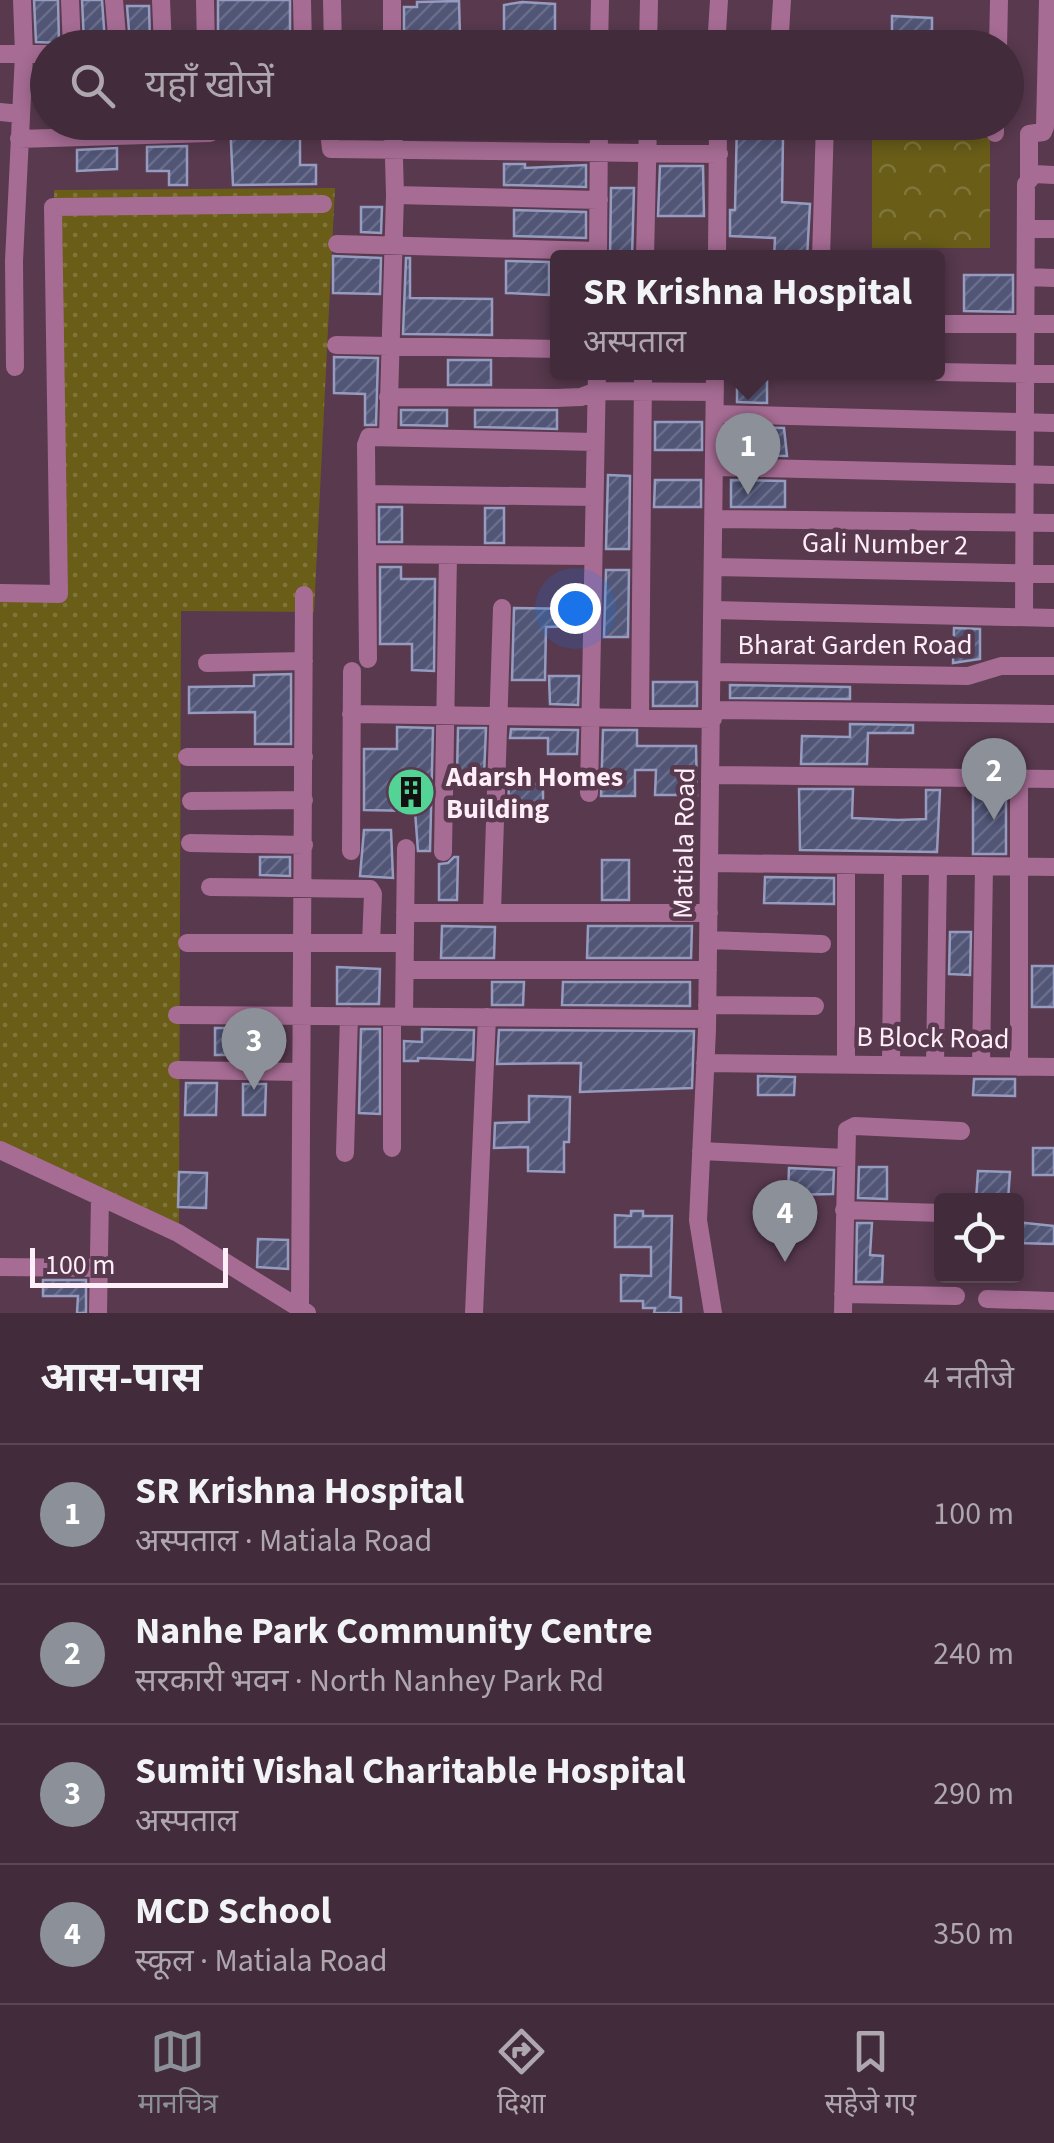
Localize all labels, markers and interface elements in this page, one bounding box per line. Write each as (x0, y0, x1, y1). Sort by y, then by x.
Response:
search box (30, 30, 1024, 140)
icon: search (65, 58, 120, 113)
text: यहाँ खोजें (145, 58, 274, 112)
popup (550, 250, 945, 380)
text: SR Krishna Hospital (583, 265, 912, 319)
text: अस्पताल (583, 319, 686, 365)
pin: 1 (716, 412, 780, 495)
street label: Gali Number 2 (802, 523, 968, 565)
your location (550, 583, 601, 634)
street label: Bharat Garden Road (738, 625, 972, 665)
pin: 2 (962, 738, 1026, 820)
place label: Adarsh Homes Building (445, 757, 623, 829)
building icon: Adarsh Homes Building (385, 766, 437, 818)
street label: Matiala Road (663, 767, 705, 919)
pin: 3 (222, 1008, 286, 1090)
street label: B Block Road (856, 1017, 1010, 1059)
pin: 4 (752, 1180, 818, 1262)
map controls (934, 1193, 1024, 1283)
button: locate (934, 1193, 1024, 1283)
scale bar (30, 1243, 228, 1288)
text: 100 m (45, 1245, 116, 1285)
text: आस-पास (40, 1348, 202, 1408)
text: 4 नतीजे (924, 1355, 1014, 1401)
text: SR Krishna Hospital (135, 1464, 464, 1518)
text: 1 (64, 1491, 81, 1537)
text: 100 m (933, 1491, 1014, 1537)
text: अस्पताल · Matiala Road (135, 1518, 432, 1564)
text: Nanhe Park Community Centre (135, 1604, 653, 1658)
text: 2 (64, 1631, 81, 1677)
text: 240 m (933, 1631, 1014, 1677)
text: सरकारी भवन · North Nanhey Park Rd (135, 1658, 604, 1704)
text: Sumiti Vishal Charitable Hospital (135, 1744, 686, 1798)
text: 3 (64, 1771, 81, 1817)
text: 290 m (933, 1771, 1014, 1817)
text: अस्पताल (135, 1798, 238, 1844)
text: MCD School (135, 1884, 331, 1938)
text: 4 (64, 1911, 81, 1957)
text: 350 m (933, 1911, 1014, 1957)
text: स्कूल · Matiala Road (135, 1938, 388, 1984)
tab: मानचित्र (138, 2024, 218, 2124)
tab: दिशा (494, 2024, 549, 2124)
tab: सहेजे गए (825, 2024, 916, 2124)

